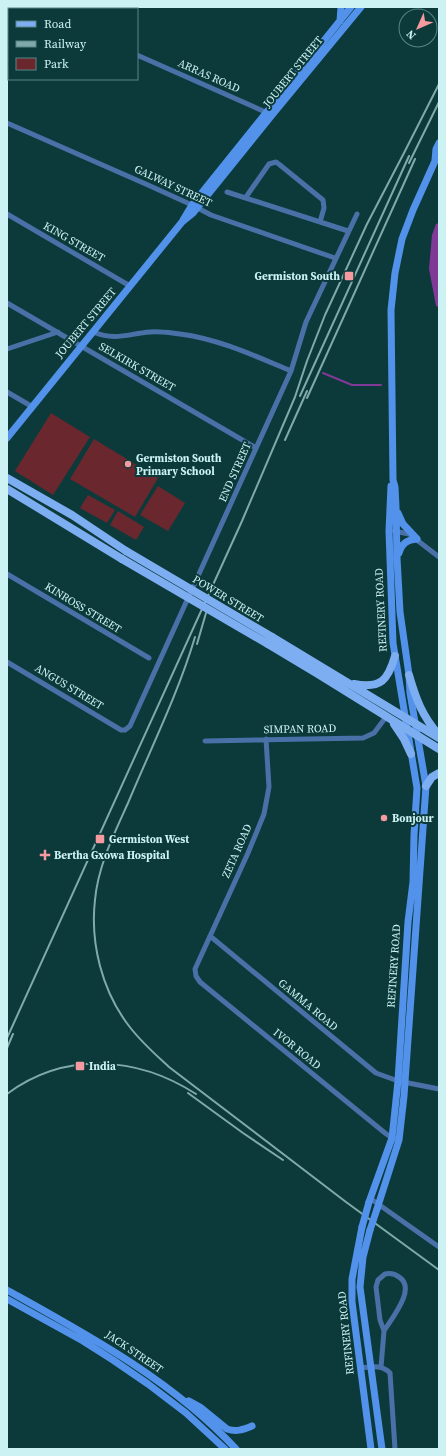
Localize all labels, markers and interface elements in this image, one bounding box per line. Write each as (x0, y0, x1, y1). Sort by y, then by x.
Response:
legend (8, 8, 138, 80)
north arrow (398, 8, 438, 48)
text: Road (44, 16, 71, 32)
text: N (403, 27, 419, 43)
street label: JOUBERT STREET (259, 33, 327, 112)
text: Railway (44, 36, 87, 52)
text: Park (44, 56, 69, 72)
street label: ARRAS ROAD (176, 56, 243, 96)
street label: GALWAY STREET (132, 161, 215, 211)
street label: KING STREET (41, 218, 108, 266)
place label: Germiston South (254, 269, 340, 284)
marker: Germiston South (343, 270, 355, 282)
street label: JOUBERT STREET (51, 284, 120, 362)
street label: SELKIRK STREET (96, 339, 178, 395)
street label: END STREET (215, 439, 255, 504)
place label: Germiston South Primary School (136, 451, 222, 479)
marker: Germiston South Primary School (123, 459, 133, 469)
street label: REFINERY ROAD (371, 568, 391, 652)
street label: POWER STREET (190, 572, 266, 626)
street label: KINROSS STREET (42, 579, 124, 637)
street label: ANGUS STREET (32, 661, 106, 714)
street label: SIMPAN ROAD (264, 721, 337, 737)
place label: Bonjour (392, 811, 434, 826)
marker: Bonjour (379, 813, 389, 823)
street label: ZETA ROAD (218, 821, 256, 880)
place label: Germiston West (109, 832, 190, 847)
marker: Germiston West (94, 833, 106, 845)
place label: Bertha Gxowa Hospital (54, 848, 170, 863)
marker: Bertha Gxowa Hospital (39, 849, 51, 861)
street label: REFINERY ROAD (384, 923, 404, 1008)
street label: GAMMA ROAD (275, 976, 341, 1035)
street label: IVOR ROAD (270, 1025, 324, 1073)
place label: India (89, 1059, 116, 1074)
marker: India (74, 1060, 86, 1072)
street label: REFINERY ROAD (334, 1290, 358, 1375)
street label: JACK STREET (101, 1327, 166, 1377)

